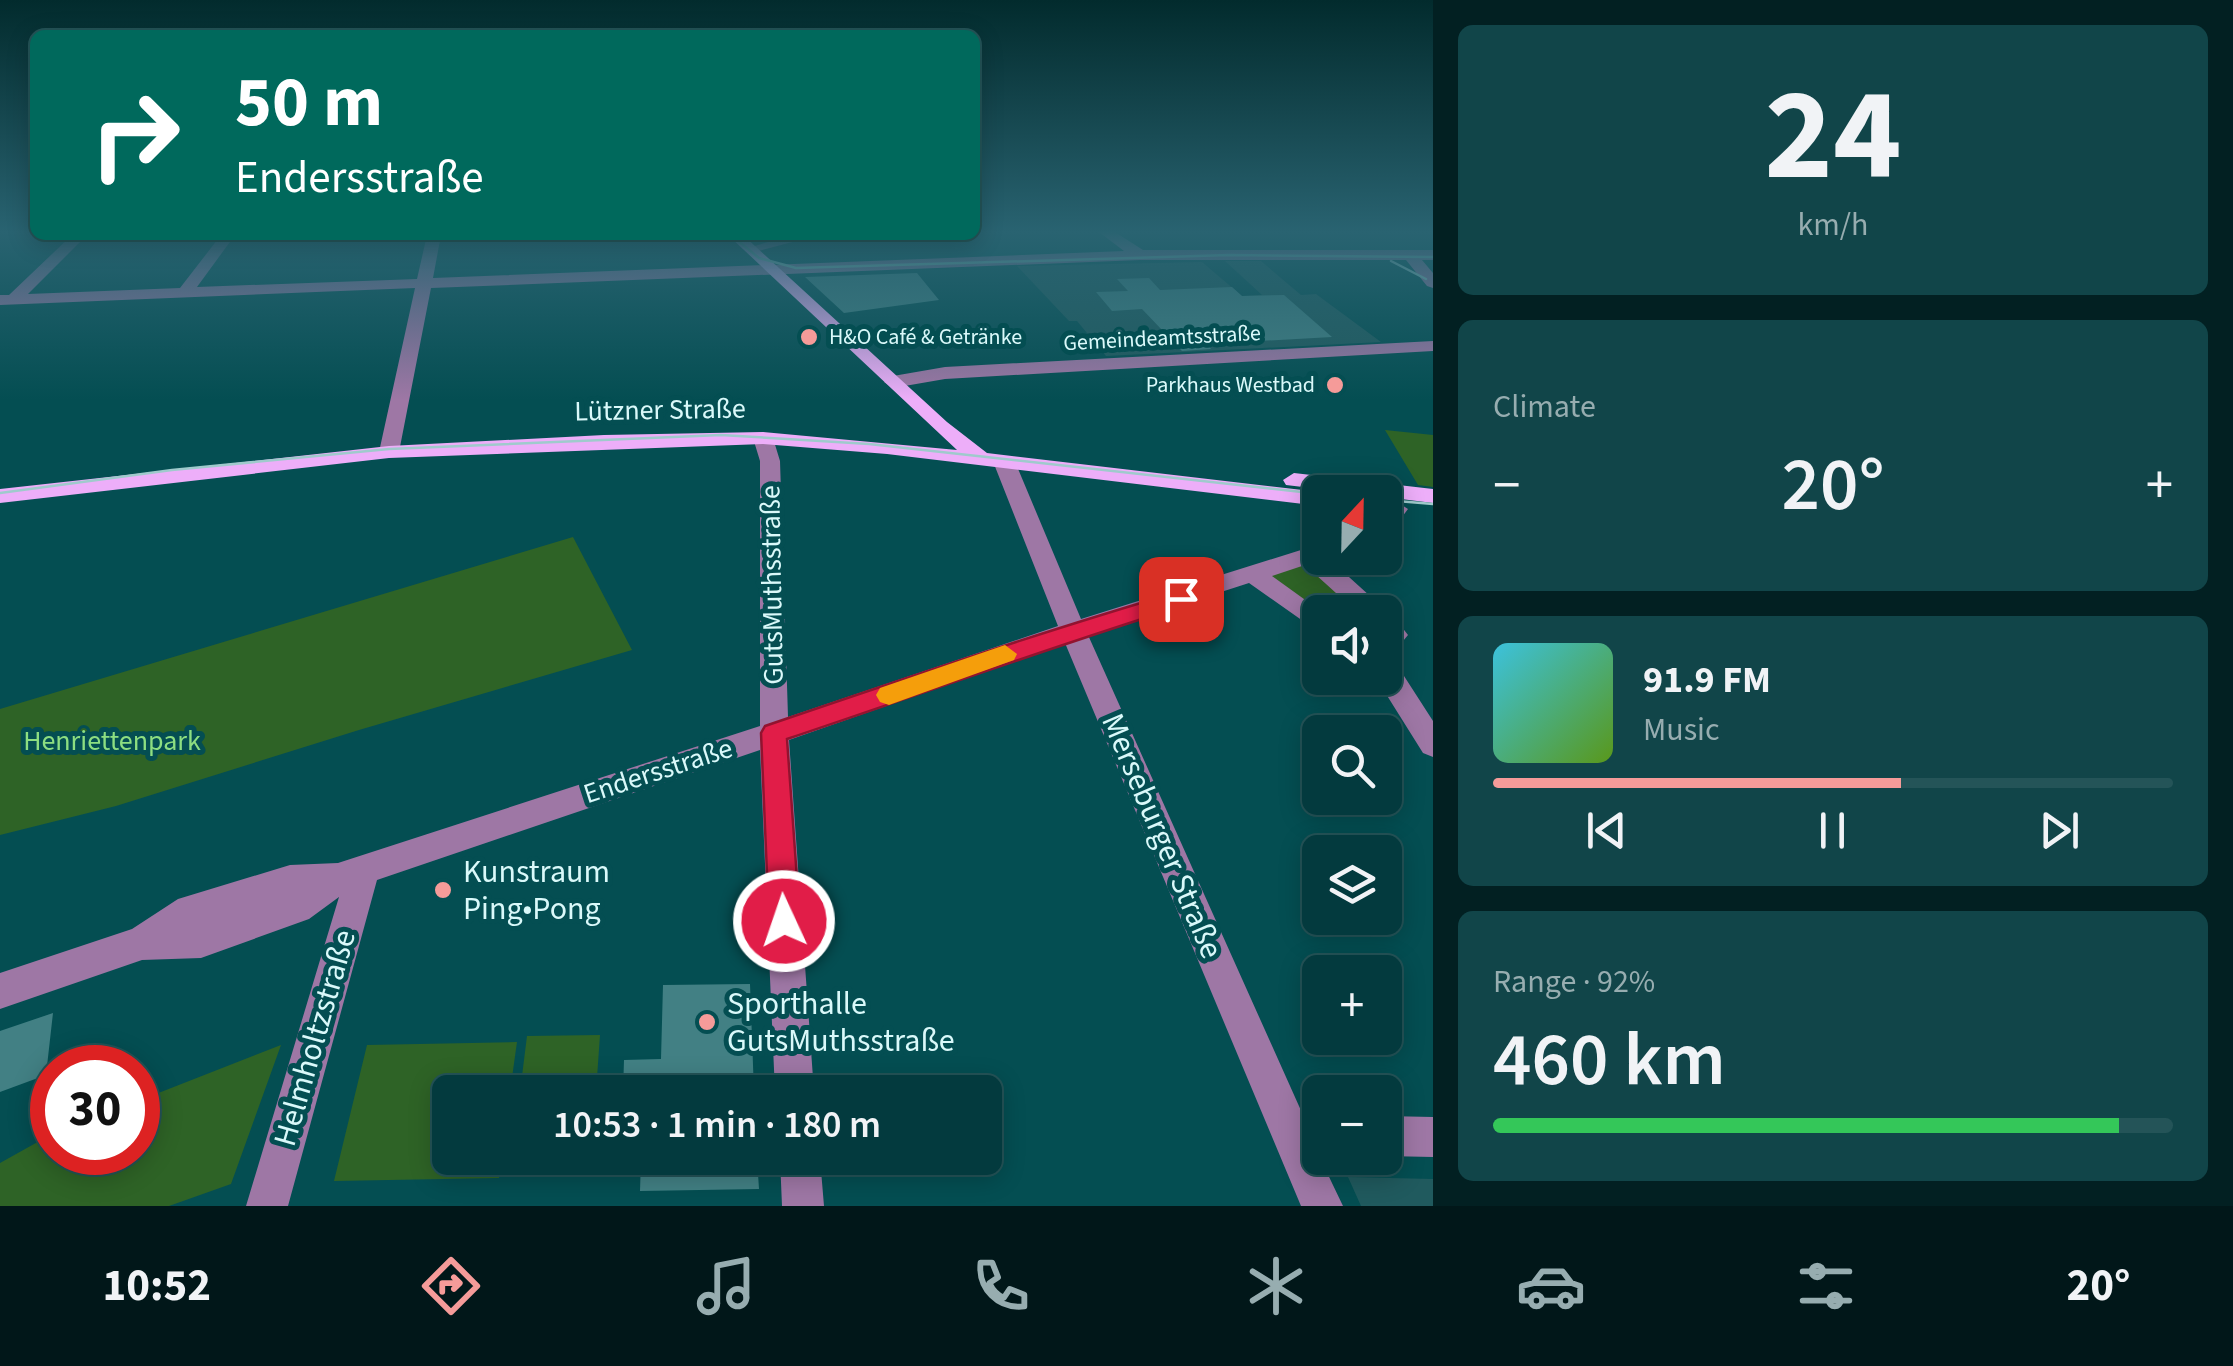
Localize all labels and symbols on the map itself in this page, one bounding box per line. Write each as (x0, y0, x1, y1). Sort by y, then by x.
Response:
street label: Gemeindeamtsstraße (1062, 317, 1262, 359)
place label: H&O Café & Getränke (829, 321, 1022, 353)
marker: H&O Café & Getränke (798, 326, 820, 348)
place label: Parkhaus Westbad (1146, 369, 1315, 401)
marker: Parkhaus Westbad (1324, 374, 1346, 396)
street label: Lützner Straße (574, 389, 746, 431)
north arrow (1302, 475, 1402, 575)
street label: GutsMuthsstraße (750, 485, 794, 685)
pin (1139, 557, 1224, 642)
street label: Merseburger Straße (1090, 706, 1234, 966)
park label: Henriettenpark (23, 721, 201, 761)
street label: Endersstraße (578, 728, 738, 814)
place label: Kunstraum Ping•Pong (463, 849, 610, 932)
position arrow (732, 869, 836, 973)
marker: Kunstraum Ping•Pong (432, 879, 454, 901)
street label: Helmholtzstraße (262, 924, 368, 1152)
place label: Sporthalle GutsMuthsstraße (727, 981, 955, 1064)
marker: Sporthalle GutsMuthsstraße (696, 1011, 718, 1033)
speed limit sign: 30 (30, 1045, 160, 1175)

